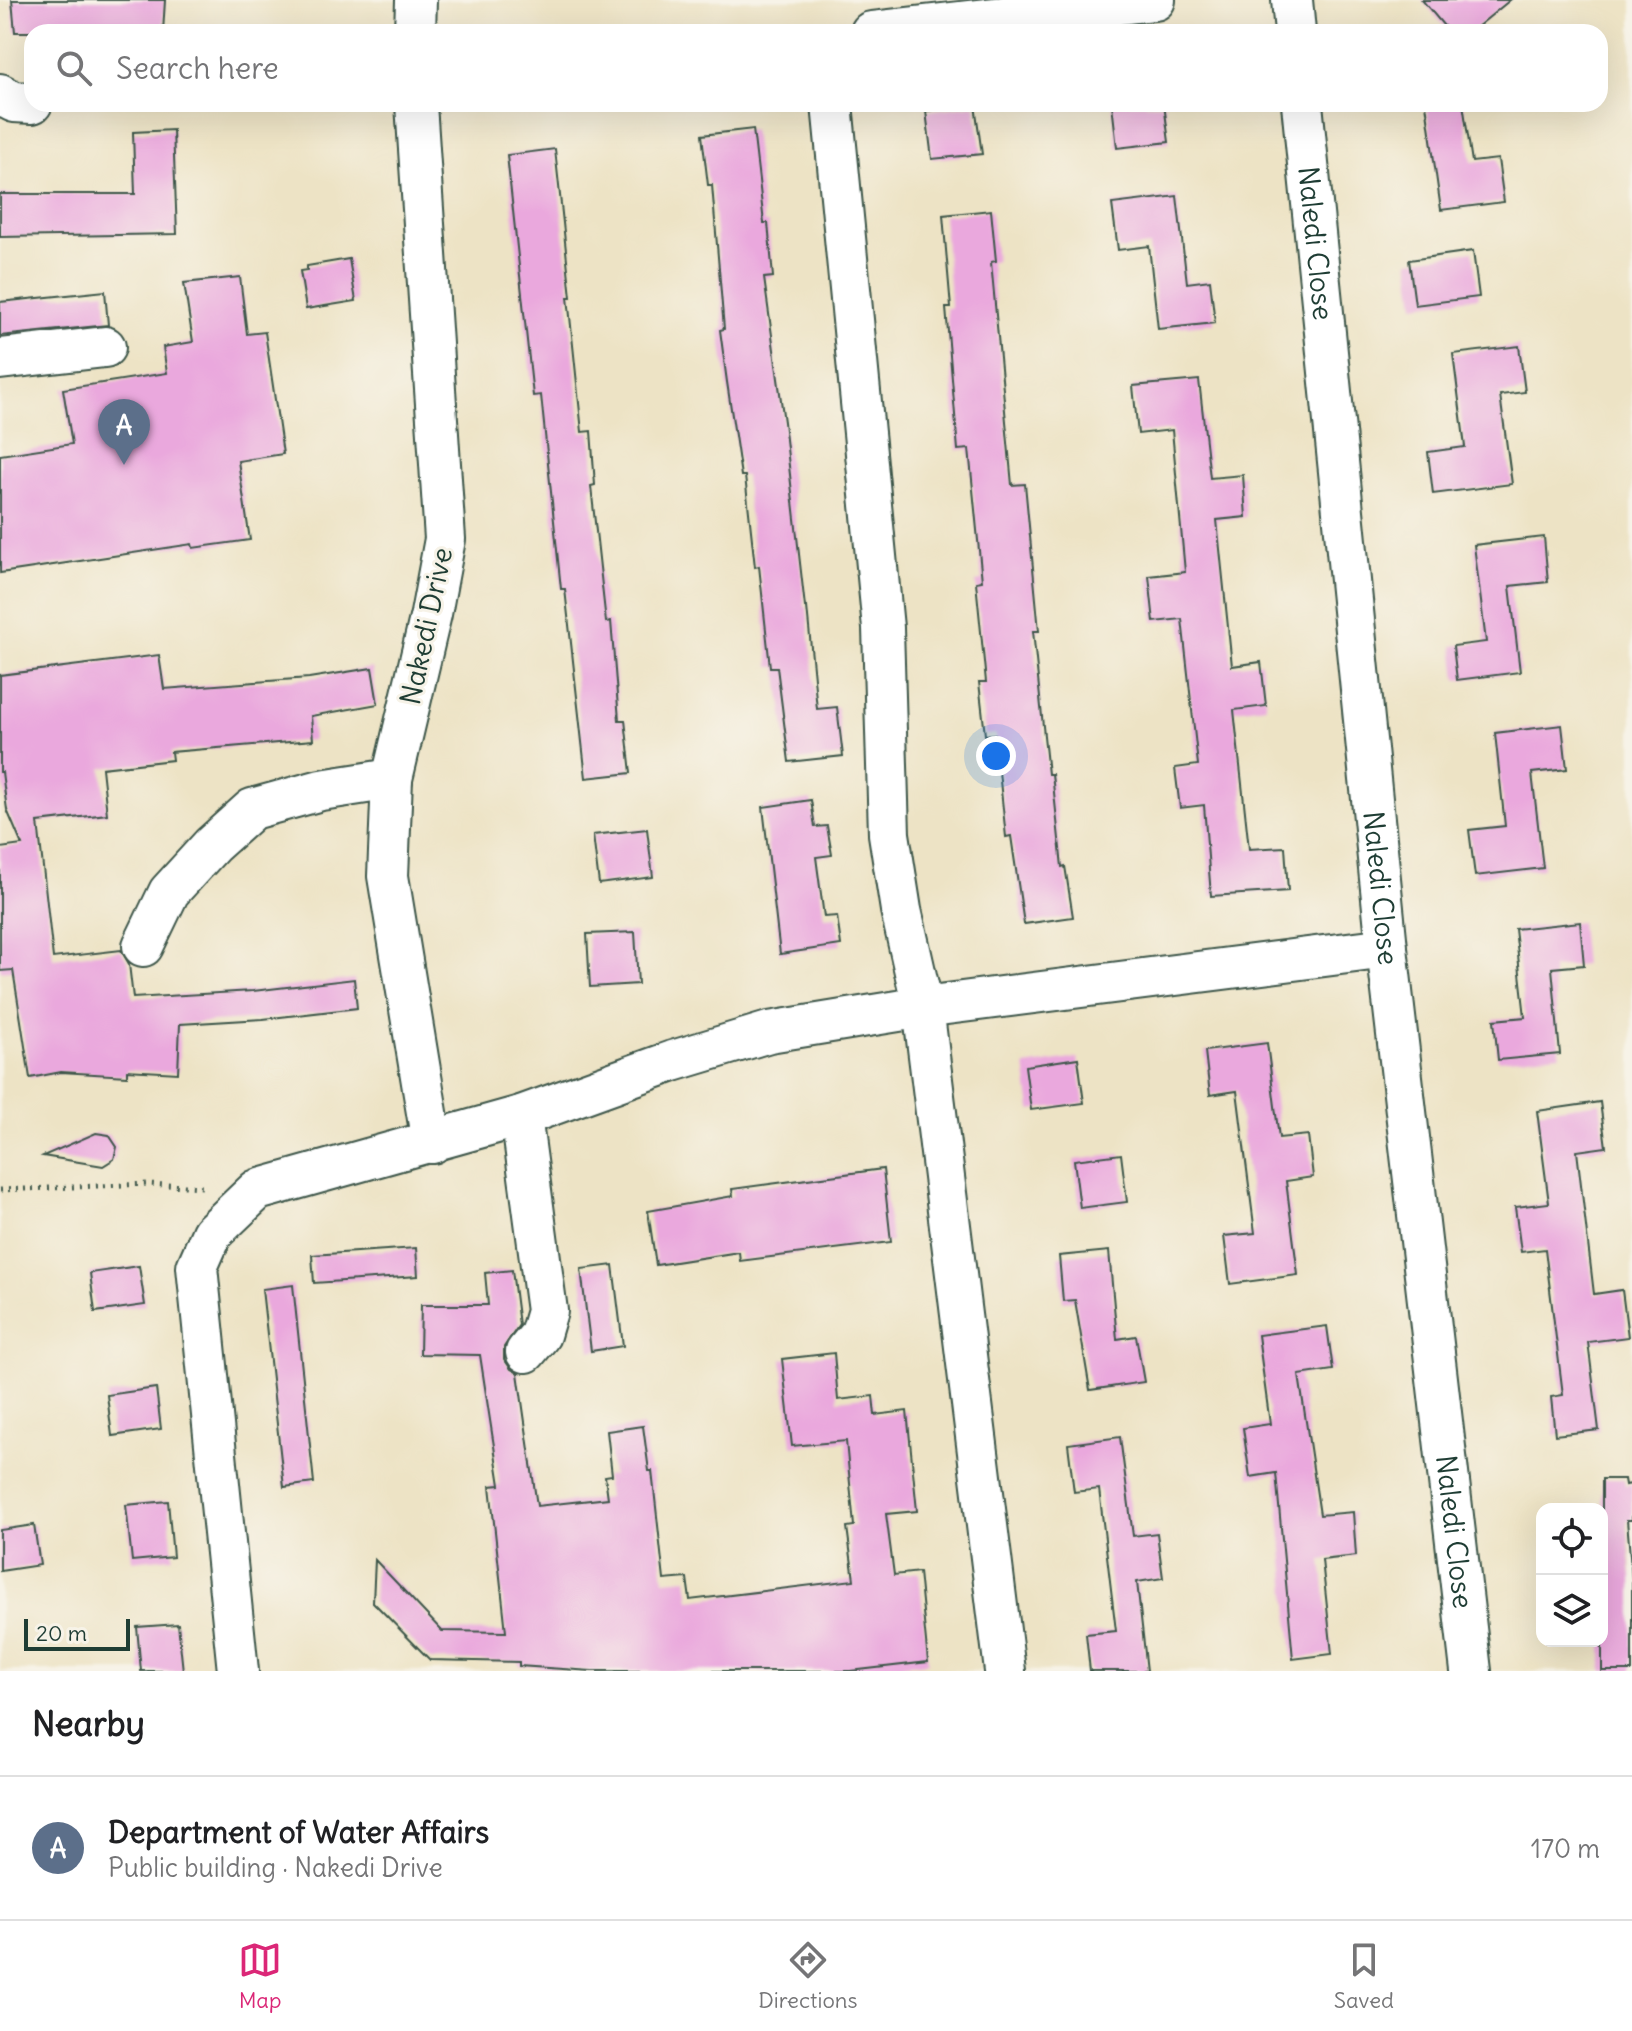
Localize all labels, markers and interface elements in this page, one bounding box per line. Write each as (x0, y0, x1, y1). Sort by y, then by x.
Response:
search box (24, 24, 1608, 112)
icon: search (52, 46, 96, 90)
text: Search here (116, 49, 279, 87)
street label: Naledi Close (1290, 165, 1342, 322)
pin: A (98, 399, 150, 465)
street label: Nakedi Drive (392, 544, 460, 708)
your location (976, 736, 1016, 776)
street label: Naledi Close (1355, 810, 1407, 967)
street label: Naledi Close (1428, 1453, 1482, 1610)
map controls (1536, 1503, 1608, 1647)
button: locate (1536, 1503, 1608, 1575)
button: layers (1536, 1575, 1608, 1647)
scale bar (24, 1615, 130, 1651)
text: 20 m (36, 1619, 87, 1647)
text: Nearby (32, 1702, 145, 1745)
text: Department of Water Affairs (108, 1813, 489, 1851)
text: A (50, 1832, 66, 1865)
text: 170 m (1531, 1832, 1600, 1865)
text: Public building · Nakedi Drive (108, 1851, 443, 1884)
tab: Map (238, 1938, 282, 2014)
tab: Directions (758, 1938, 858, 2014)
tab: Saved (1334, 1938, 1394, 2014)

